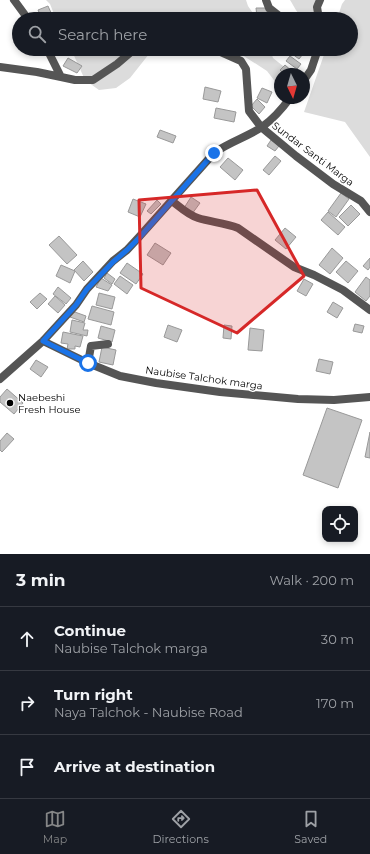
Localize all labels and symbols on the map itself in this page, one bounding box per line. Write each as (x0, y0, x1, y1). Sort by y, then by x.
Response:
north arrow (274, 68, 310, 104)
street label: Sundar Santi Marga (269, 119, 357, 189)
route end (205, 144, 223, 162)
route start (79, 354, 97, 372)
street label: Naubise Talchok marga (145, 363, 263, 393)
place label: Naebeshi Fresh House (18, 391, 80, 416)
marker: Naebeshi Fresh House (5, 398, 15, 408)

